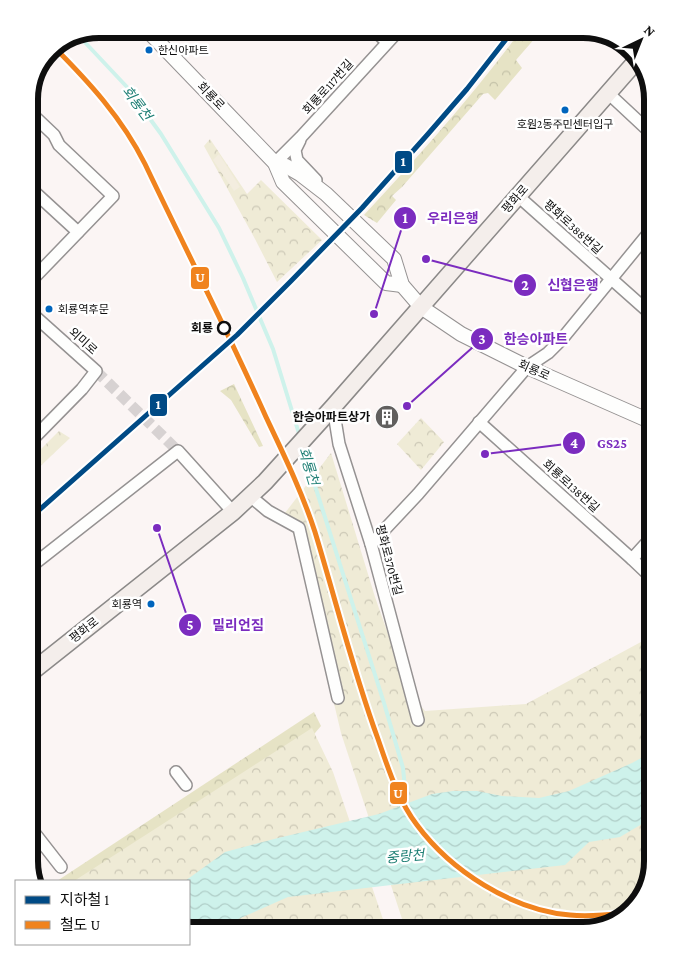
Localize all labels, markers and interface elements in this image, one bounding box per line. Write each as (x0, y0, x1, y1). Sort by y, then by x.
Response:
north arrow (616, 15, 666, 65)
text: N (641, 21, 659, 40)
place label: 한신아파트 (158, 44, 209, 56)
marker: 한신아파트 (144, 45, 154, 55)
street label: 회룡로117번길 (300, 57, 356, 117)
street label: 회룡로 (194, 79, 228, 113)
water label: 회룡천 (119, 83, 156, 124)
marker: 호원2동주민센터입구 (560, 105, 570, 115)
place label: 호원2동주민센터입구 (517, 118, 613, 130)
line badge: 1 (394, 150, 413, 174)
text: 1 (400, 153, 406, 169)
street label: 평화로 (499, 182, 531, 216)
street label: 평화로388번길 (541, 197, 605, 257)
callout: 우리은행 (392, 203, 489, 232)
text: 1 (402, 210, 408, 226)
text: 우리은행 (427, 210, 479, 226)
line badge: U (190, 266, 210, 290)
text: U (195, 269, 205, 285)
callout: 신협은행 (512, 271, 609, 300)
text: 2 (521, 277, 529, 293)
text: 신협은행 (547, 277, 599, 293)
place label: 회룡역후문 (58, 303, 109, 315)
marker: 회룡역후문 (44, 304, 54, 314)
place label: 회룡 (191, 321, 213, 335)
marker: 회룡 (217, 321, 231, 335)
callout: 한승아파트 (469, 324, 578, 353)
street label: 외미로 (66, 325, 100, 357)
text: 3 (478, 331, 486, 347)
text: 한승아파트 (504, 331, 568, 347)
street label: 회룡로 (516, 357, 552, 383)
line badge: 1 (149, 393, 168, 417)
text: 1 (155, 396, 161, 412)
building icon: 한승아파트상가 (374, 404, 400, 430)
place label: 한승아파트상가 (293, 410, 370, 424)
callout: GS25 (562, 428, 637, 457)
text: 4 (570, 435, 578, 451)
text: GS25 (597, 435, 627, 451)
water label: 회룡천 (296, 445, 323, 488)
street label: 회룡로138번길 (540, 457, 602, 515)
street label: 평화로370번길 (373, 523, 405, 597)
place label: 회룡역 (112, 598, 142, 610)
marker: 회룡역 (146, 599, 156, 609)
callout: 밀리언짐 (177, 610, 274, 639)
street label: 평화로 (67, 614, 101, 646)
text: 5 (186, 617, 194, 633)
text: 밀리언짐 (212, 617, 264, 633)
line badge: U (389, 781, 408, 805)
text: U (393, 785, 403, 801)
water label: 중랑천 (385, 846, 426, 866)
legend (15, 880, 190, 945)
text: 지하철 1 (60, 892, 109, 908)
text: 철도 U (60, 917, 100, 933)

